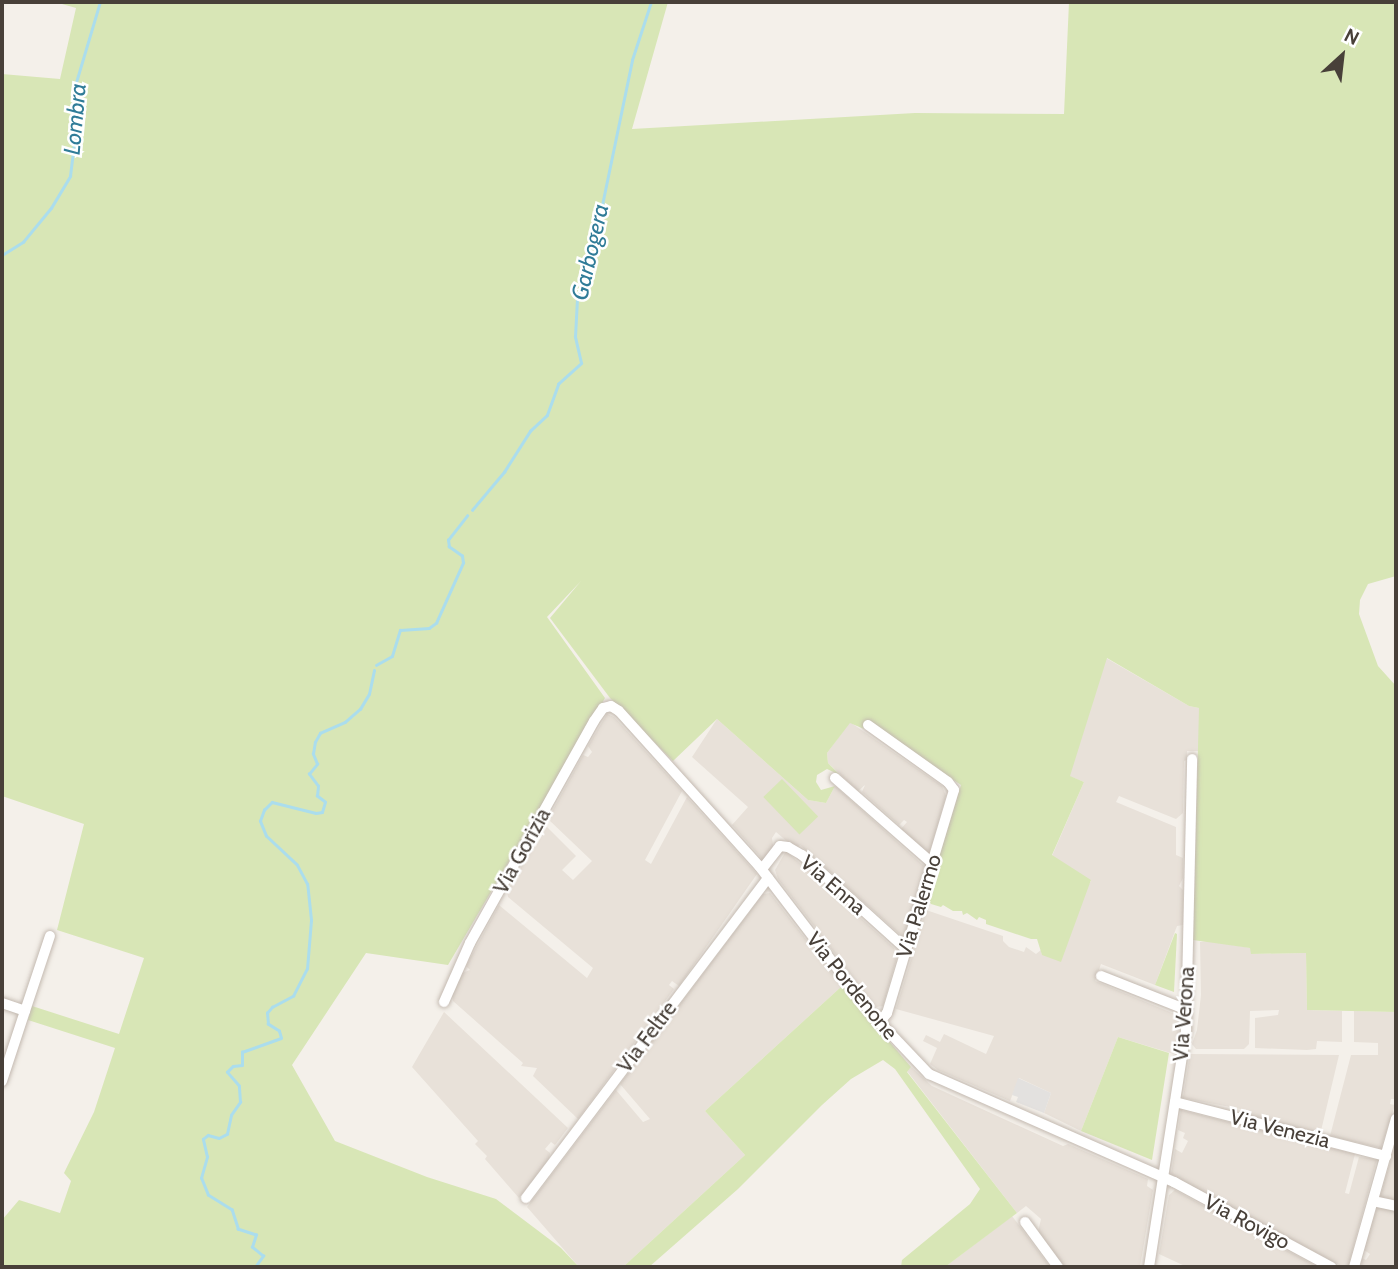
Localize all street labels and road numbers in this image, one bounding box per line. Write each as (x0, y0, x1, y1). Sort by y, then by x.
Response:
street label: Via Gorizia (488, 804, 556, 898)
street label: Via Enna (795, 850, 871, 920)
street label: Via Palermo (891, 851, 947, 961)
street label: Via Pordenone (801, 927, 903, 1045)
street label: Via Verona (1168, 966, 1200, 1062)
street label: Via Feltre (612, 996, 682, 1078)
street label: Via Venezia (1227, 1104, 1333, 1154)
street label: Via Rovigo (1200, 1189, 1294, 1255)

